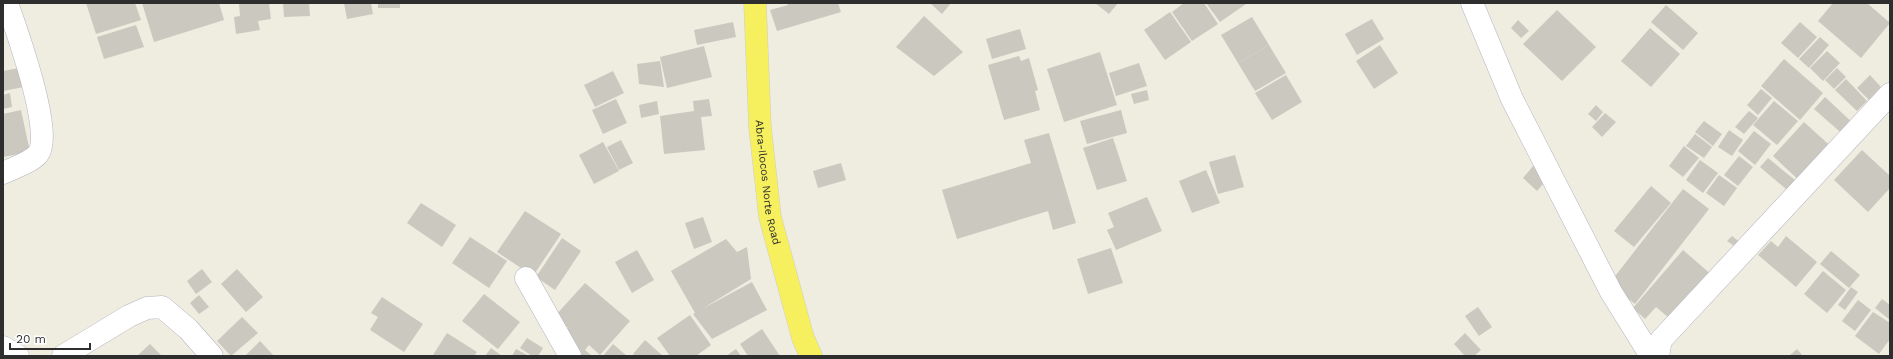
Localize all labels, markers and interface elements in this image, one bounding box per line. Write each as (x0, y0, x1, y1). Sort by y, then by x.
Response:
street label: Abra-Ilocos Norte Road (753, 120, 784, 246)
scale bar (10, 325, 90, 351)
text: 20 m (16, 332, 46, 346)

